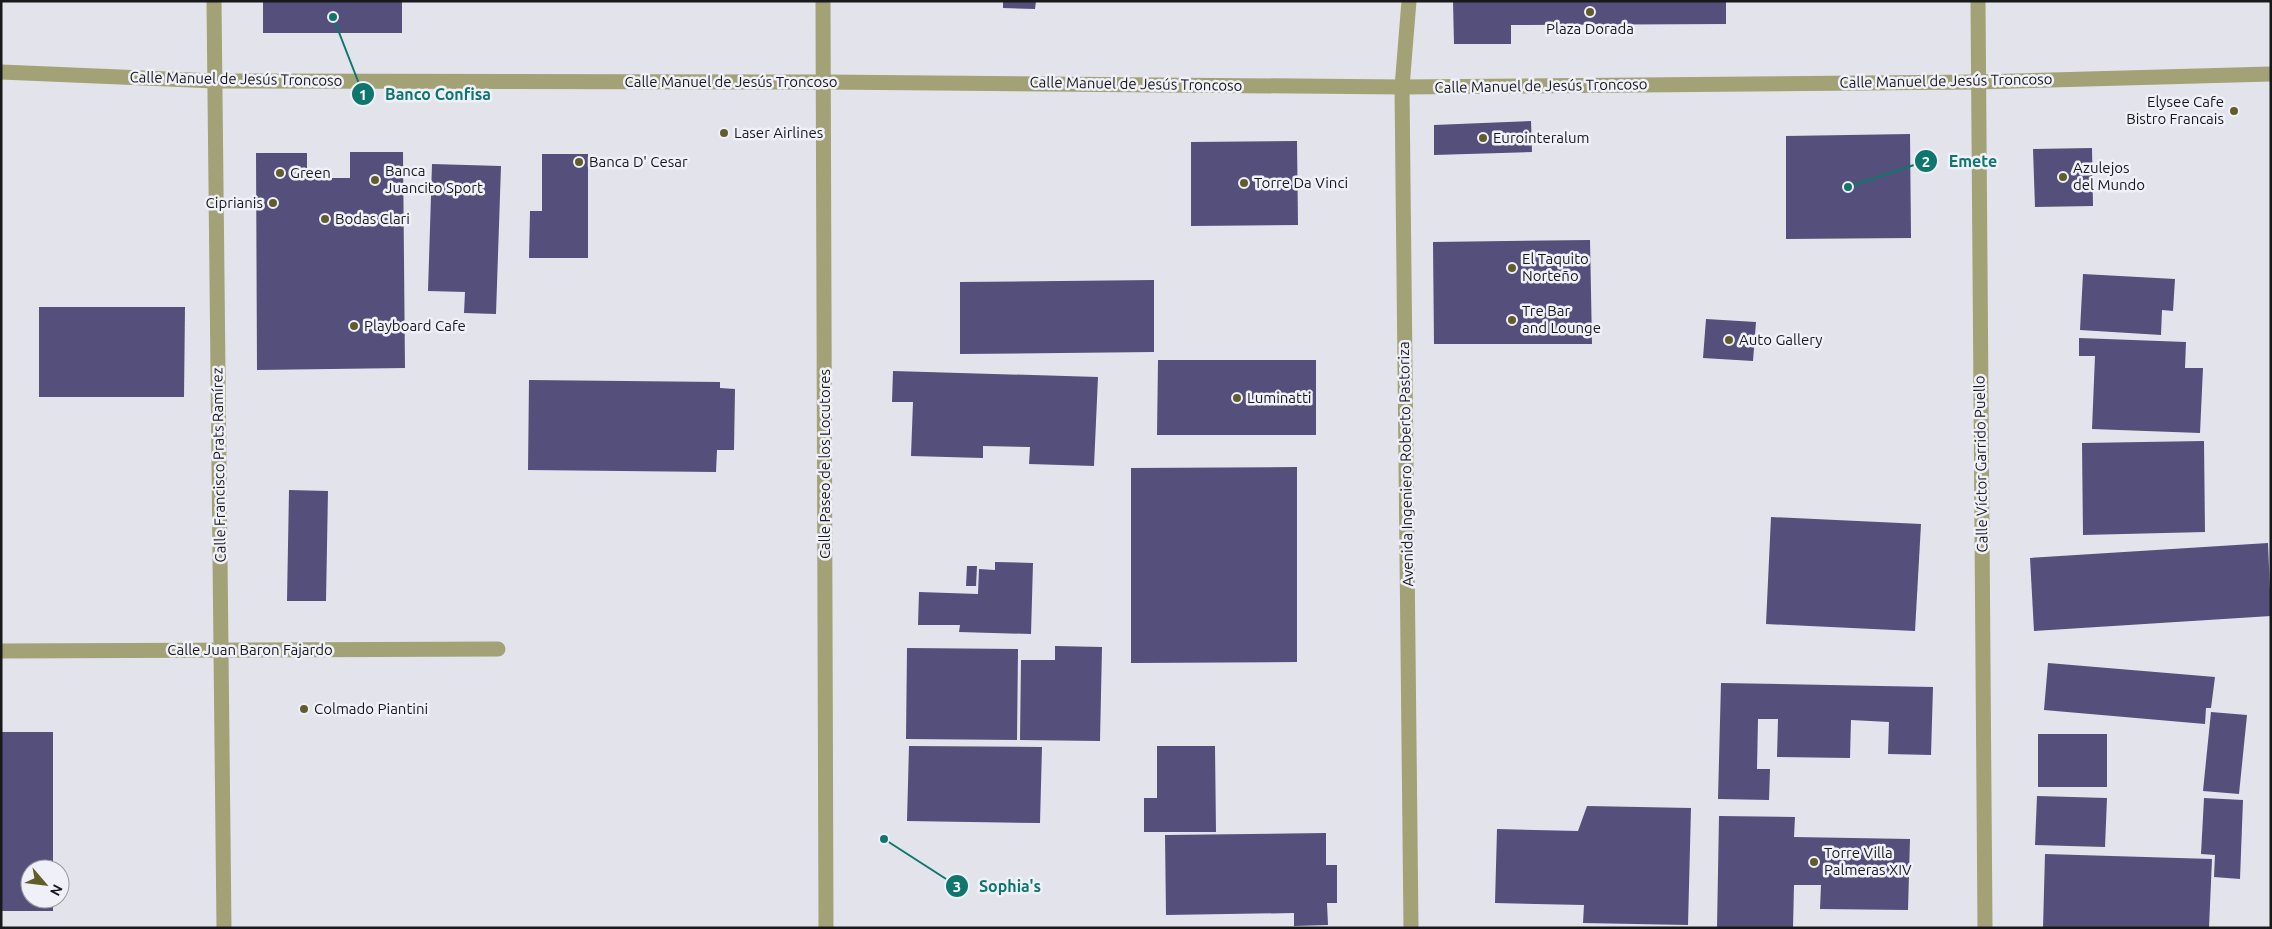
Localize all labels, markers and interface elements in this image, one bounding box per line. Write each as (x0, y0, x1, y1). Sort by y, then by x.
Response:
marker: Plaza Dorada (1584, 6, 1596, 18)
place label: Plaza Dorada (1546, 20, 1634, 37)
street label: Calle Manuel de Jesús Troncoso (129, 68, 343, 89)
street label: Calle Manuel de Jesús Troncoso (1839, 70, 2053, 91)
street label: Calle Manuel de Jesús Troncoso (624, 73, 838, 90)
street label: Calle Manuel de Jesús Troncoso (1029, 73, 1243, 94)
street label: Calle Manuel de Jesús Troncoso (1434, 75, 1648, 96)
callout: Banco Confisa (350, 79, 501, 110)
text: Banco Confisa (385, 85, 491, 103)
text: 1 (359, 86, 367, 103)
place label: Elysee Cafe Bistro Francais (2126, 93, 2224, 127)
marker: Elysee Cafe Bistro Francais (2228, 105, 2240, 117)
place label: Laser Airlines (734, 124, 823, 141)
marker: Laser Airlines (718, 127, 730, 139)
place label: Eurointeralum (1493, 129, 1590, 146)
marker: Eurointeralum (1477, 132, 1489, 144)
callout: Emete (1913, 146, 2007, 177)
text: Emete (1949, 152, 1997, 170)
place label: Banca D' Cesar (589, 153, 688, 170)
text: 2 (1922, 153, 1930, 170)
marker: Banca D' Cesar (573, 156, 585, 168)
place label: Azulejos del Mundo (2073, 159, 2145, 193)
place label: Banca Juancito Sport (385, 162, 483, 196)
place label: Green (290, 164, 331, 181)
marker: Green (274, 167, 286, 179)
marker: Azulejos del Mundo (2057, 171, 2069, 183)
marker: Banca Juancito Sport (369, 174, 381, 186)
place label: Torre Da Vinci (1254, 174, 1348, 191)
marker: Torre Da Vinci (1238, 177, 1250, 189)
place label: Ciprianis (206, 194, 263, 211)
marker: Ciprianis (267, 197, 279, 209)
place label: Bodas Clari (335, 210, 410, 227)
marker: Bodas Clari (319, 213, 331, 225)
place label: El Taquito Norteño (1522, 250, 1589, 284)
marker: El Taquito Norteño (1506, 262, 1518, 274)
place label: Tre Bar and Lounge (1522, 302, 1601, 336)
marker: Tre Bar and Lounge (1506, 314, 1518, 326)
place label: Playboard Cafe (364, 317, 466, 334)
marker: Playboard Cafe (348, 320, 360, 332)
place label: Auto Gallery (1739, 331, 1822, 348)
marker: Auto Gallery (1723, 334, 1735, 346)
street label: Avenida Ingeniero Roberto Pastoriza (1395, 341, 1416, 587)
street label: Calle Francisco Prats Ramírez (208, 367, 229, 563)
street label: Calle Paseo de los Locutores (816, 369, 833, 559)
street label: Calle Víctor Garrido Puello (1970, 375, 1991, 553)
place label: Luminatti (1247, 389, 1312, 406)
marker: Luminatti (1231, 392, 1243, 404)
street label: Calle Juan Baron Fajardo (167, 641, 333, 658)
place label: Colmado Piantini (314, 700, 428, 717)
marker: Colmado Piantini (298, 703, 310, 715)
place label: Torre Villa Palmeras XIV (1824, 844, 1912, 878)
marker: Torre Villa Palmeras XIV (1808, 856, 1820, 868)
north arrow (20, 859, 70, 909)
callout: Sophia's (944, 871, 1051, 902)
text: Sophia's (979, 877, 1041, 895)
text: 3 (953, 878, 961, 895)
text: N (47, 882, 66, 898)

